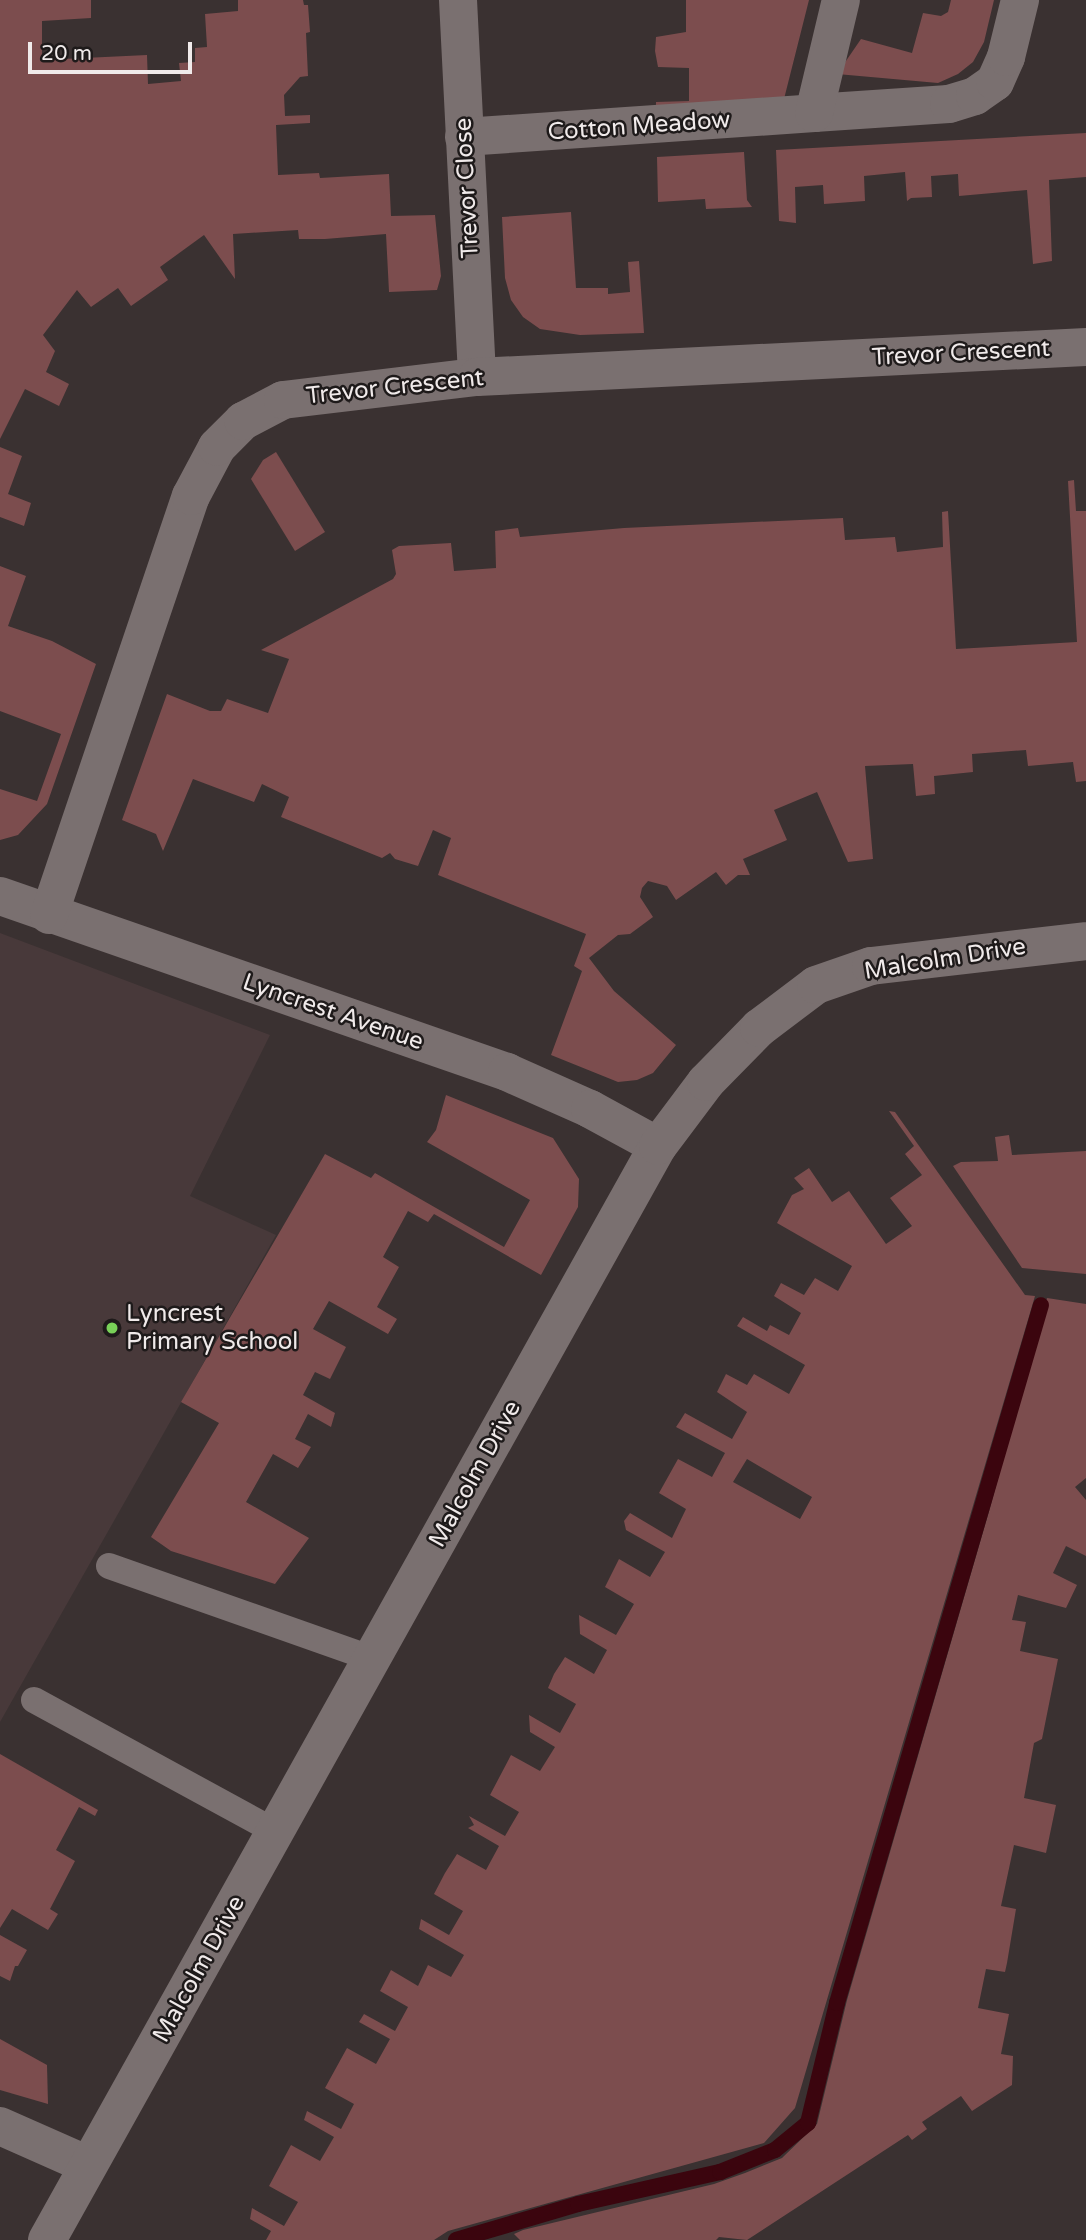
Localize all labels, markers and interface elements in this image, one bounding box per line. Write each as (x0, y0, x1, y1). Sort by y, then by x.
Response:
scale bar (32, 28, 196, 72)
text: 20 m (41, 41, 92, 66)
street label: Cotton Meadow (547, 105, 731, 147)
street label: Trevor Close (449, 117, 485, 259)
street label: Trevor Crescent (871, 334, 1051, 372)
street label: Trevor Crescent (305, 363, 485, 411)
street label: Malcolm Drive (862, 932, 1028, 986)
street label: Lyncrest Avenue (239, 968, 427, 1056)
place label: Lyncrest Primary School (126, 1300, 298, 1356)
marker: Lyncrest Primary School (104, 1320, 120, 1336)
street label: Malcolm Drive (423, 1396, 527, 1552)
street label: Malcolm Drive (147, 1891, 251, 2047)

